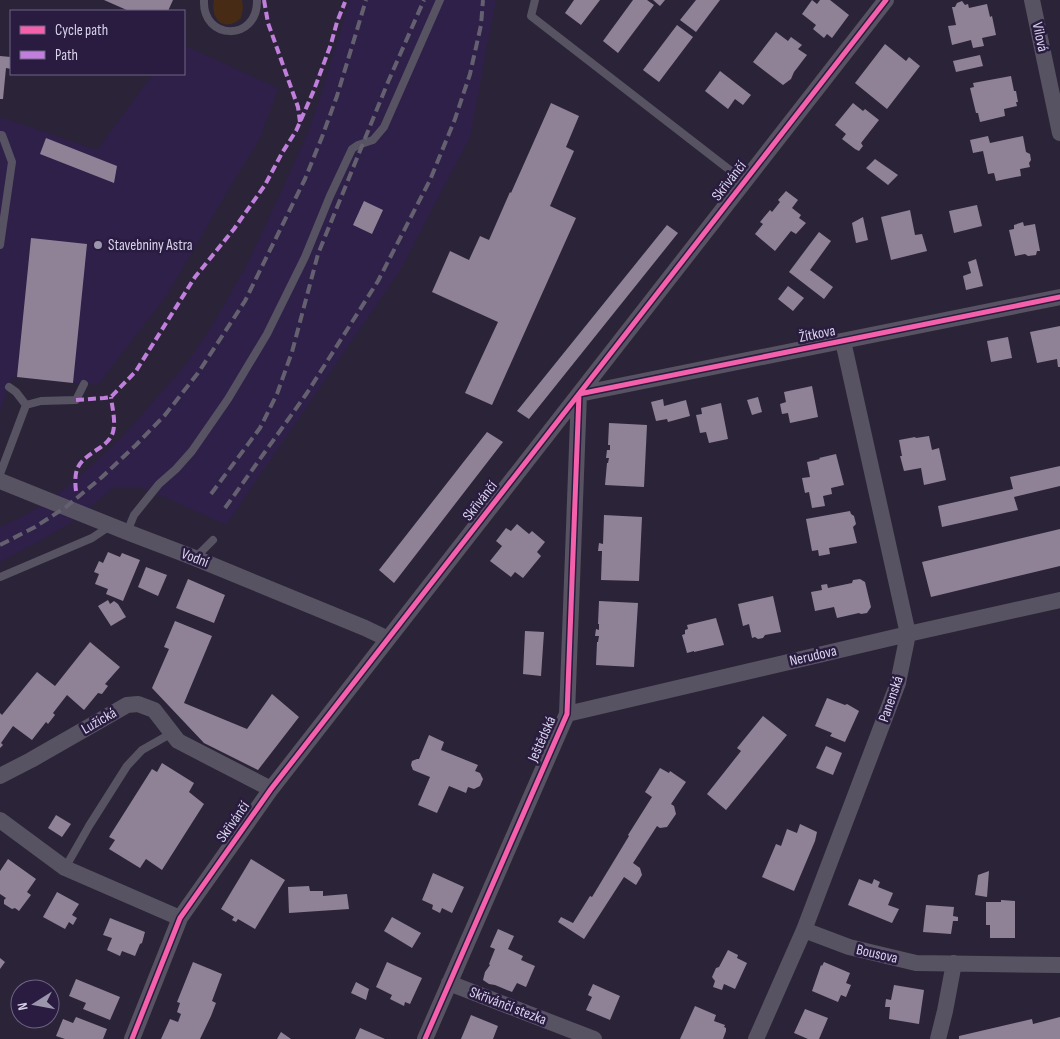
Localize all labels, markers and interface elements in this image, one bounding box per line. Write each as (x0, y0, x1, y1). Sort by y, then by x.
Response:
legend (10, 10, 185, 75)
street label: Vilová (1028, 20, 1052, 54)
text: Cycle path (55, 21, 108, 40)
text: Path (55, 46, 78, 65)
street label: Skřivánčí (707, 157, 751, 205)
place label: Stavebniny Astra (108, 236, 193, 255)
marker: Stavebniny Astra (92, 239, 104, 251)
street label: Žítkova (797, 321, 837, 347)
street label: Skřivánčí (458, 477, 502, 525)
street label: Vodní (179, 544, 212, 572)
street label: Nerudova (787, 641, 839, 671)
street label: Panenská (874, 673, 908, 725)
street label: Lužická (78, 703, 120, 739)
street label: Ještědská (523, 713, 561, 766)
street label: Skřivánčí (212, 798, 254, 846)
street label: Bousova (854, 940, 900, 968)
north arrow (10, 979, 60, 1029)
street label: Skřivánčí stezka (467, 983, 549, 1029)
text: N (14, 1001, 32, 1012)

